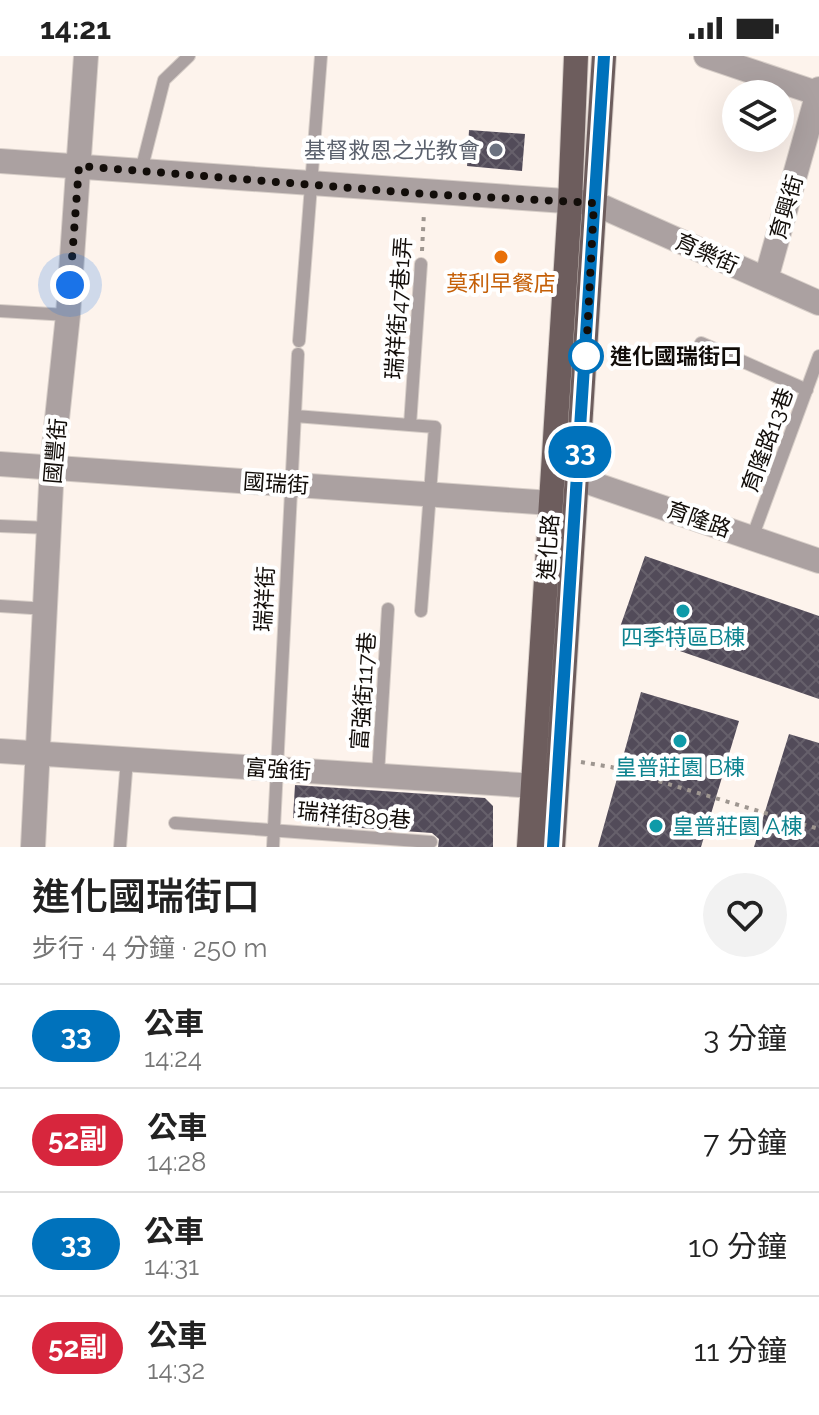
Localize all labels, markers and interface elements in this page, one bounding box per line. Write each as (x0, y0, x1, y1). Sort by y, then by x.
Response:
text: 14:21 (40, 11, 111, 46)
map controls (722, 80, 794, 152)
button: layers (722, 80, 794, 152)
place label: 基督救恩之光教會 (304, 137, 480, 163)
marker: 基督救恩之光教會 (487, 141, 505, 159)
street label: 育興街 (764, 172, 808, 242)
street label: 育樂街 (672, 228, 742, 278)
street label: 瑞祥街47巷1弄 (380, 236, 416, 380)
marker: 莫利早餐店 (492, 248, 510, 266)
your location (50, 265, 90, 305)
place label: 莫利早餐店 (446, 270, 556, 296)
marker: 進化國瑞街口 (569, 339, 603, 373)
place label: 進化國瑞街口 (610, 343, 742, 369)
street label: 育隆路13巷 (736, 384, 798, 496)
street label: 國豐街 (39, 417, 71, 485)
line badge: 33 (544, 426, 616, 478)
text: 33 (564, 435, 596, 468)
street label: 國瑞街 (242, 468, 310, 498)
street label: 育隆路 (664, 496, 734, 542)
street label: 進化路 (533, 513, 563, 581)
street label: 瑞祥街 (249, 565, 279, 633)
marker: 四季特區B棟 (674, 602, 692, 620)
place label: 四季特區B棟 (621, 624, 745, 650)
street label: 富強街117巷 (346, 631, 380, 751)
marker: 皇普莊園 B棟 (671, 732, 689, 750)
street label: 富強街 (244, 754, 312, 784)
place label: 皇普莊園 B棟 (615, 754, 745, 780)
street label: 瑞祥街89巷 (296, 797, 412, 833)
place label: 皇普莊園 A棟 (672, 813, 802, 839)
marker: 皇普莊園 A棟 (647, 817, 665, 835)
button: heart (703, 873, 787, 957)
text: 進化國瑞街口 (32, 874, 260, 919)
text: 步行 · 4 分鐘 · 250 m (32, 933, 267, 963)
text: 公車 (144, 1006, 204, 1041)
text: 33 (60, 1019, 92, 1052)
text: 3 分鐘 (703, 1021, 787, 1056)
text: 14:24 (144, 1043, 202, 1073)
text: 公車 (147, 1110, 207, 1145)
text: 52副 (48, 1123, 107, 1156)
text: 7 分鐘 (703, 1125, 787, 1160)
text: 14:28 (147, 1147, 207, 1177)
text: 公車 (144, 1214, 204, 1249)
text: 33 (60, 1227, 92, 1260)
text: 10 分鐘 (688, 1229, 787, 1264)
text: 14:31 (144, 1251, 199, 1281)
text: 公車 (147, 1318, 207, 1353)
text: 52副 (48, 1331, 107, 1364)
text: 11 分鐘 (694, 1333, 787, 1368)
text: 14:32 (147, 1355, 205, 1385)

